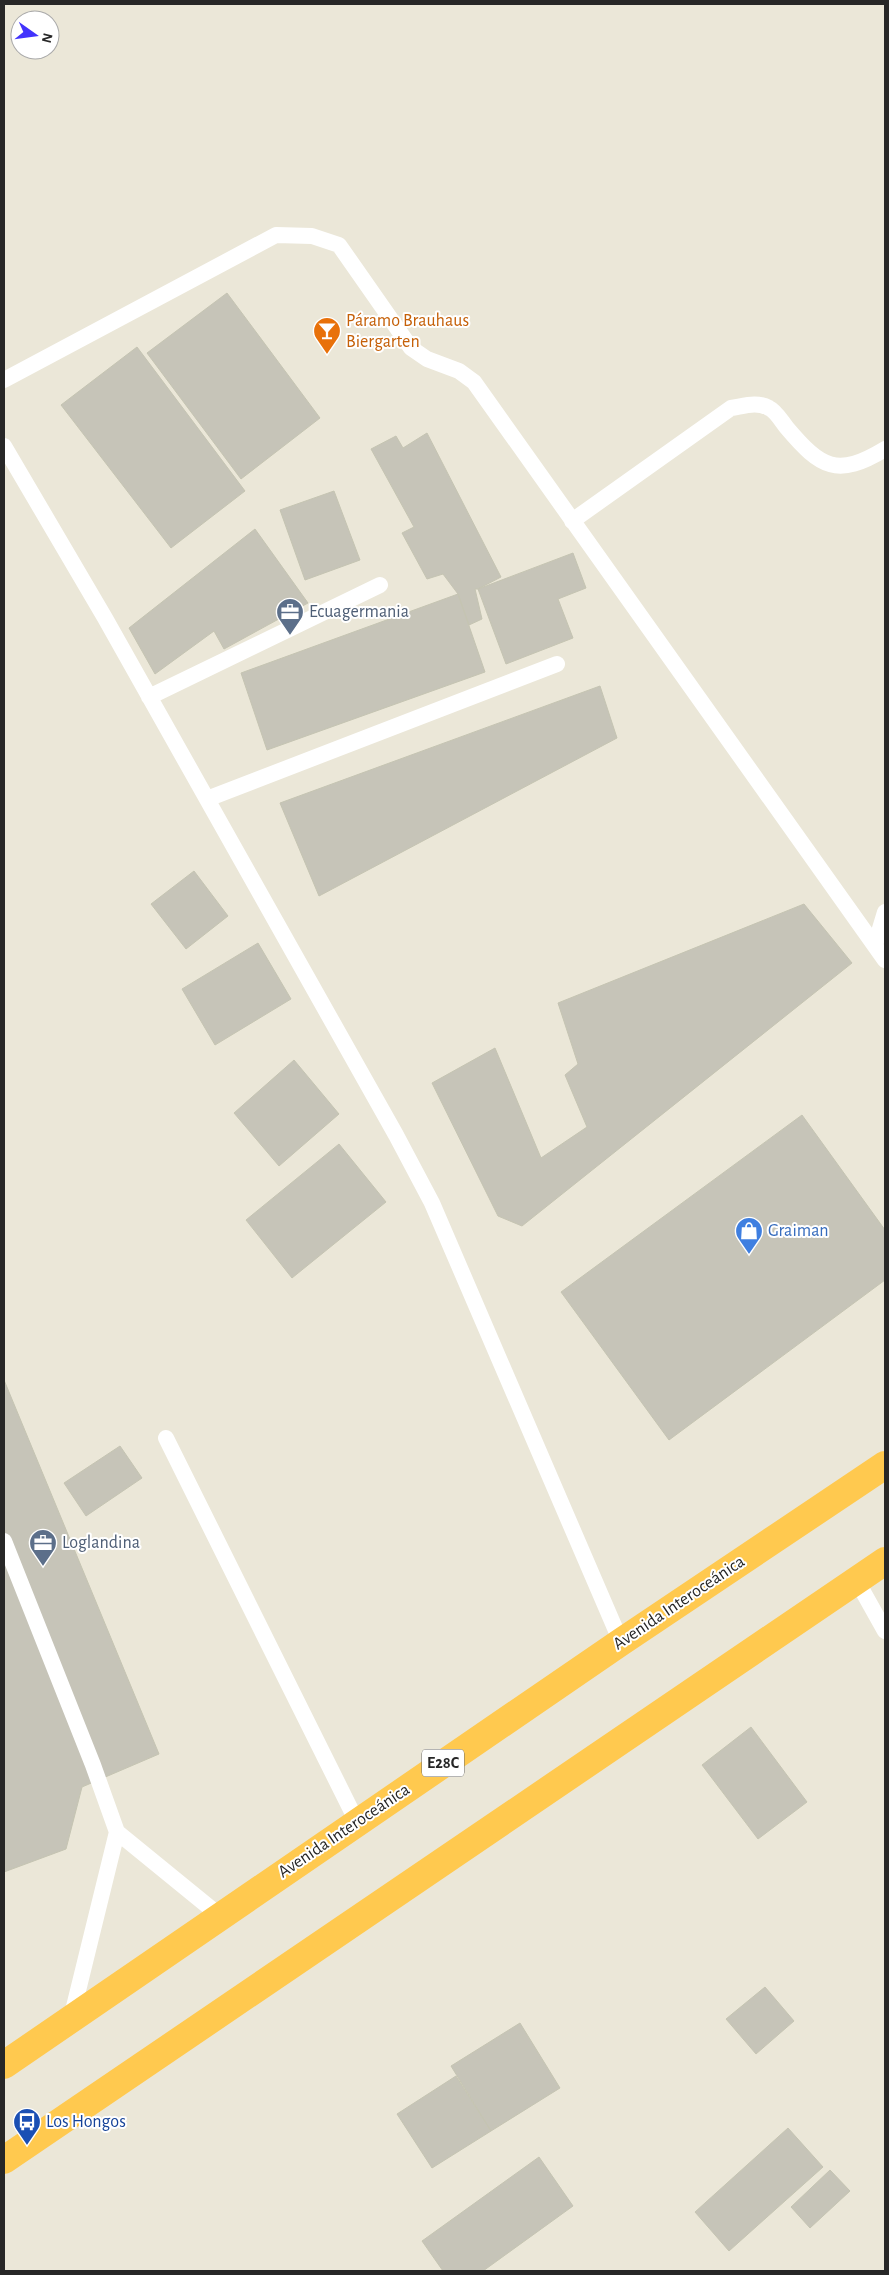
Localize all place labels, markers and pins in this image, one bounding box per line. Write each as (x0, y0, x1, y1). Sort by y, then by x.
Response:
place label: Páramo Brauhaus Biergarten (346, 312, 469, 351)
bar icon: Páramo Brauhaus Biergarten (312, 316, 342, 355)
office icon: Ecuagermania (275, 597, 305, 636)
place label: Ecuagermania (309, 603, 409, 621)
shop icon: Graiman (734, 1216, 764, 1255)
place label: Graiman (768, 1222, 829, 1240)
office icon: Loglandina (28, 1528, 58, 1567)
place label: Loglandina (62, 1534, 140, 1552)
bus stop icon: Los Hongos (12, 2107, 42, 2146)
place label: Los Hongos (46, 2113, 126, 2131)

